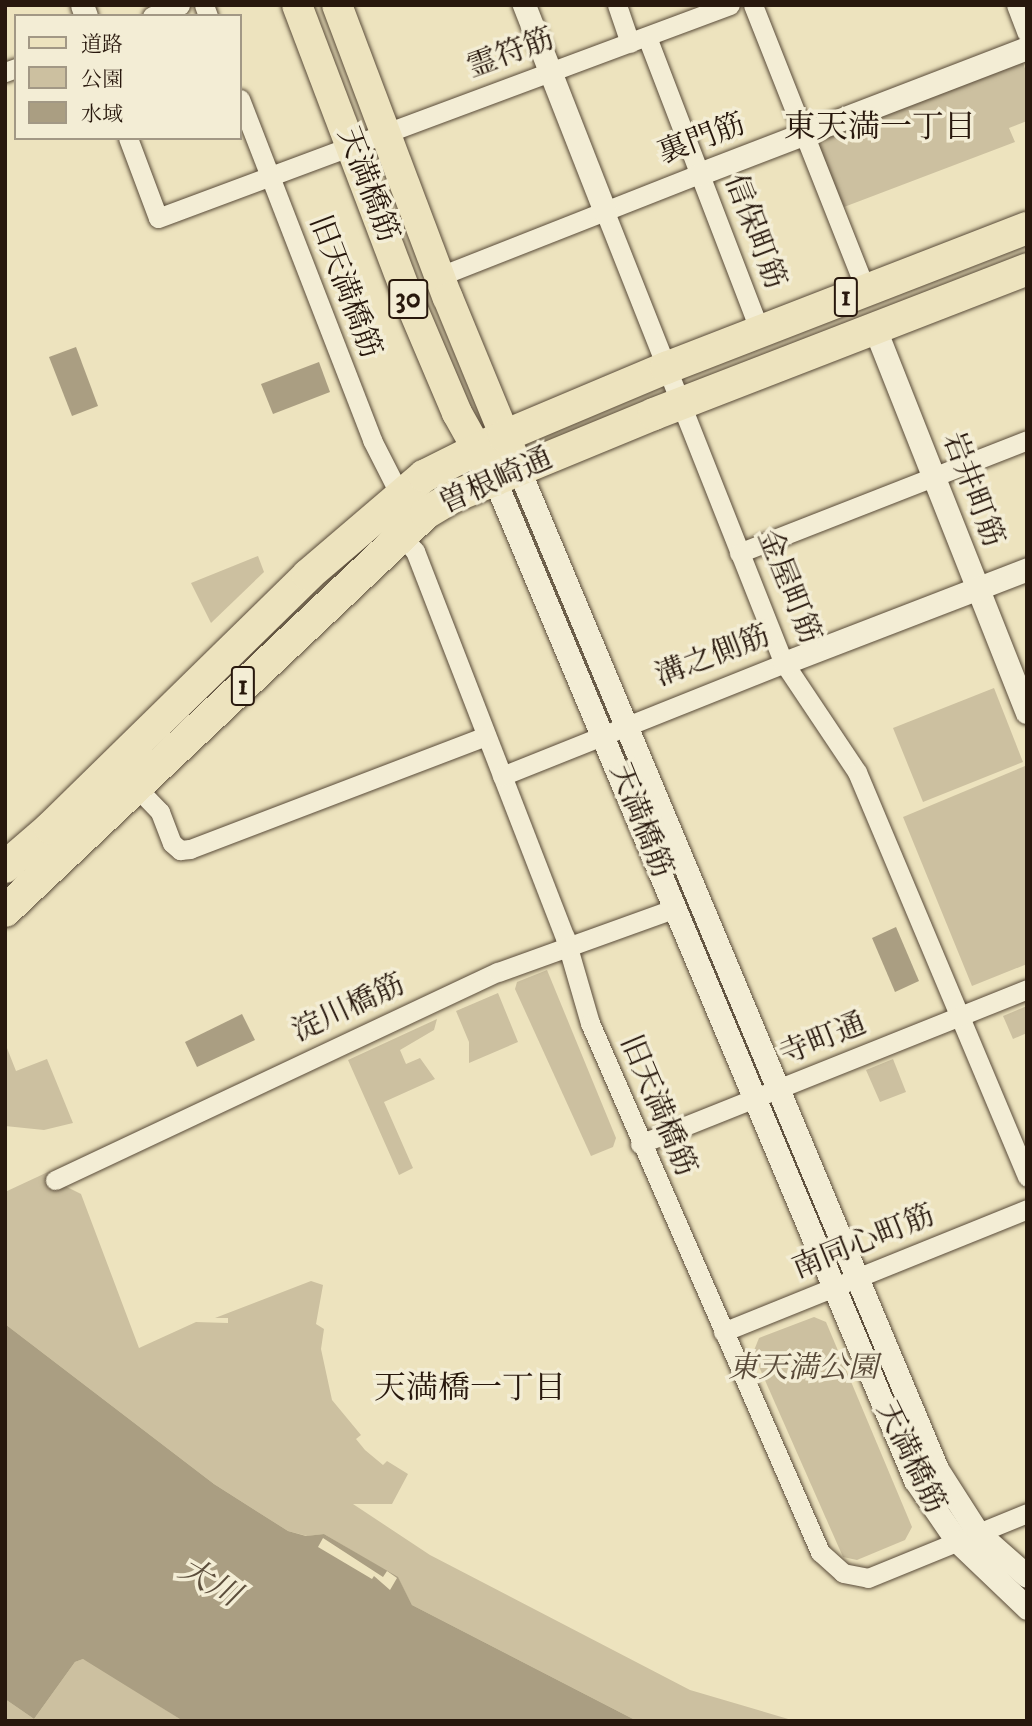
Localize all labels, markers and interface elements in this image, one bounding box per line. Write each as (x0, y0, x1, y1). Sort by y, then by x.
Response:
legend (14, 14, 242, 140)
street label: 霊符筋 (463, 22, 559, 86)
text: 道路 (81, 32, 123, 58)
text: 公園 (81, 67, 123, 93)
text: 水域 (81, 102, 123, 128)
street label: 裏門筋 (654, 107, 750, 173)
district label: 東天満一丁目 (784, 109, 976, 147)
street label: 天満橋筋 (329, 123, 405, 247)
street label: 信保町筋 (716, 170, 792, 294)
street label: 旧天満橋筋 (300, 211, 388, 363)
road number: 1 (834, 272, 858, 322)
road number: 30 (387, 274, 429, 324)
street label: 岩井町筋 (934, 428, 1010, 552)
street label: 曽根崎通 (434, 441, 558, 523)
street label: 金屋町筋 (749, 525, 827, 649)
street label: 溝之側筋 (651, 619, 775, 695)
road number: 1 (231, 662, 255, 710)
street label: 天満橋筋 (601, 759, 679, 883)
street label: 淀川橋筋 (287, 967, 411, 1051)
street label: 寺町通 (775, 1006, 871, 1074)
street label: 旧天満橋筋 (611, 1030, 703, 1182)
street label: 南同心町筋 (788, 1198, 940, 1288)
park label: 東天満公園 (728, 1351, 878, 1387)
district label: 天満橋一丁目 (374, 1370, 566, 1408)
street label: 天満橋筋 (868, 1396, 952, 1520)
water label: 大川 (172, 1550, 246, 1616)

